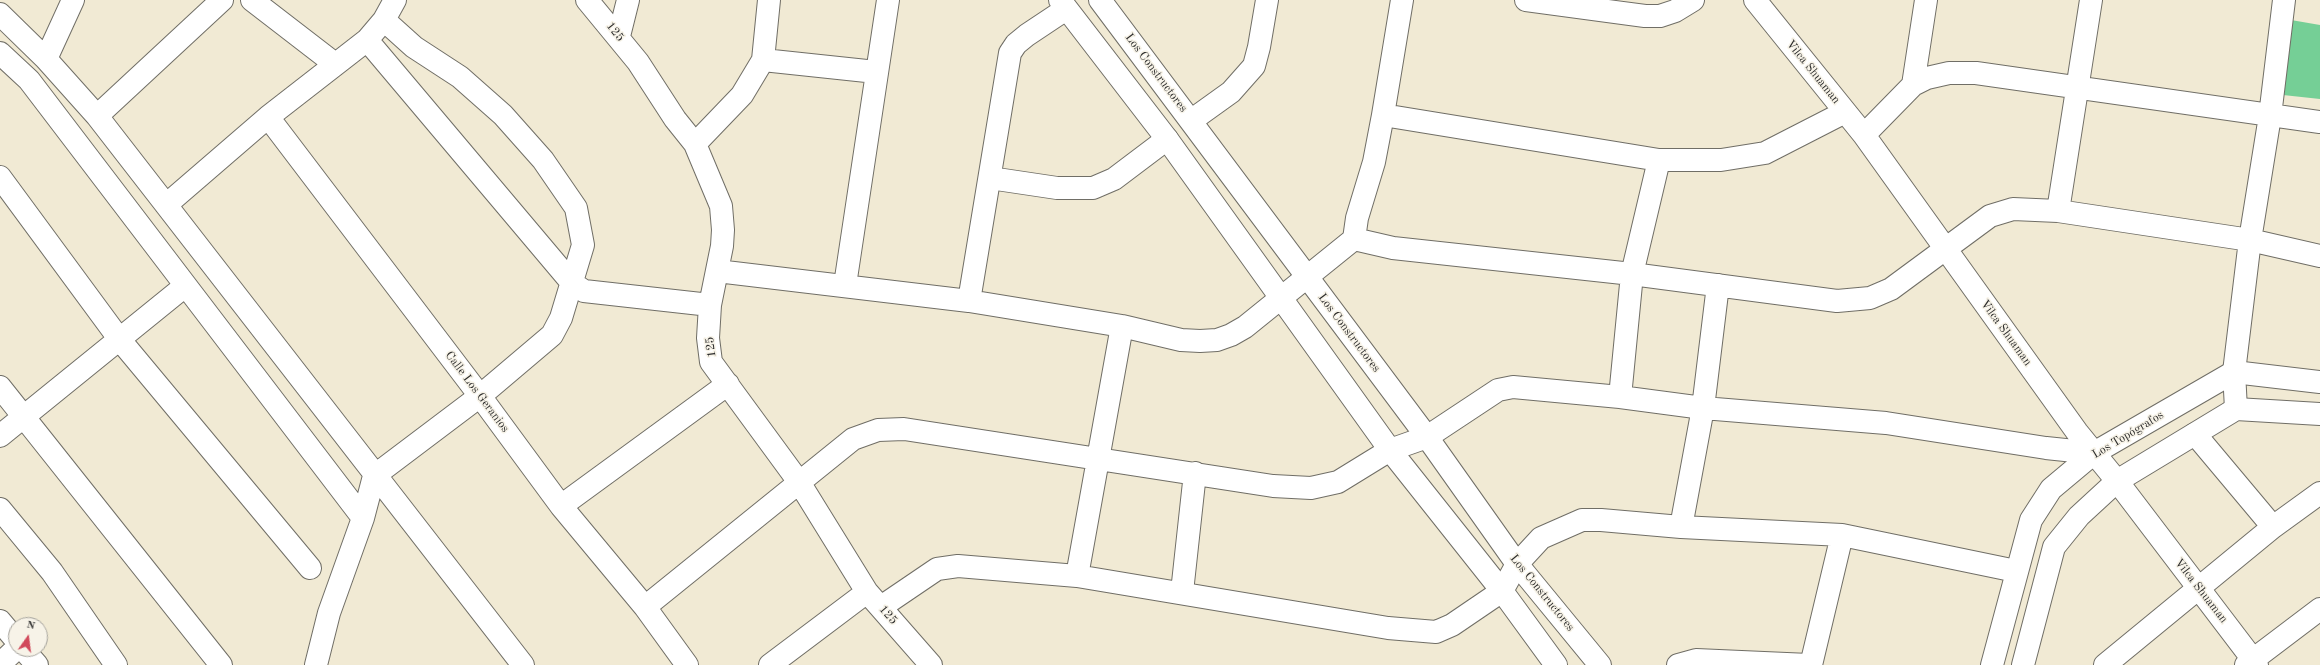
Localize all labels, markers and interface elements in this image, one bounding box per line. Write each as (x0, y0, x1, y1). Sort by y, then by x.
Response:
street label: 125 (603, 19, 627, 45)
street label: Los Constructores (1122, 31, 1190, 115)
street label: Vilca Shuaman (1783, 37, 1843, 107)
street label: Los Constructores (1315, 291, 1383, 375)
street label: Vilca Shuaman (1977, 297, 2035, 369)
street label: 125 (703, 336, 719, 358)
street label: Calle Los Geranios (442, 349, 512, 435)
street label: Los Topógrafos (2090, 408, 2166, 462)
street label: Los Constructores (1507, 552, 1577, 634)
street label: Vilca Shuaman (2171, 556, 2231, 626)
street label: 125 (876, 602, 900, 628)
north arrow (8, 617, 48, 657)
text: N (25, 619, 36, 632)

